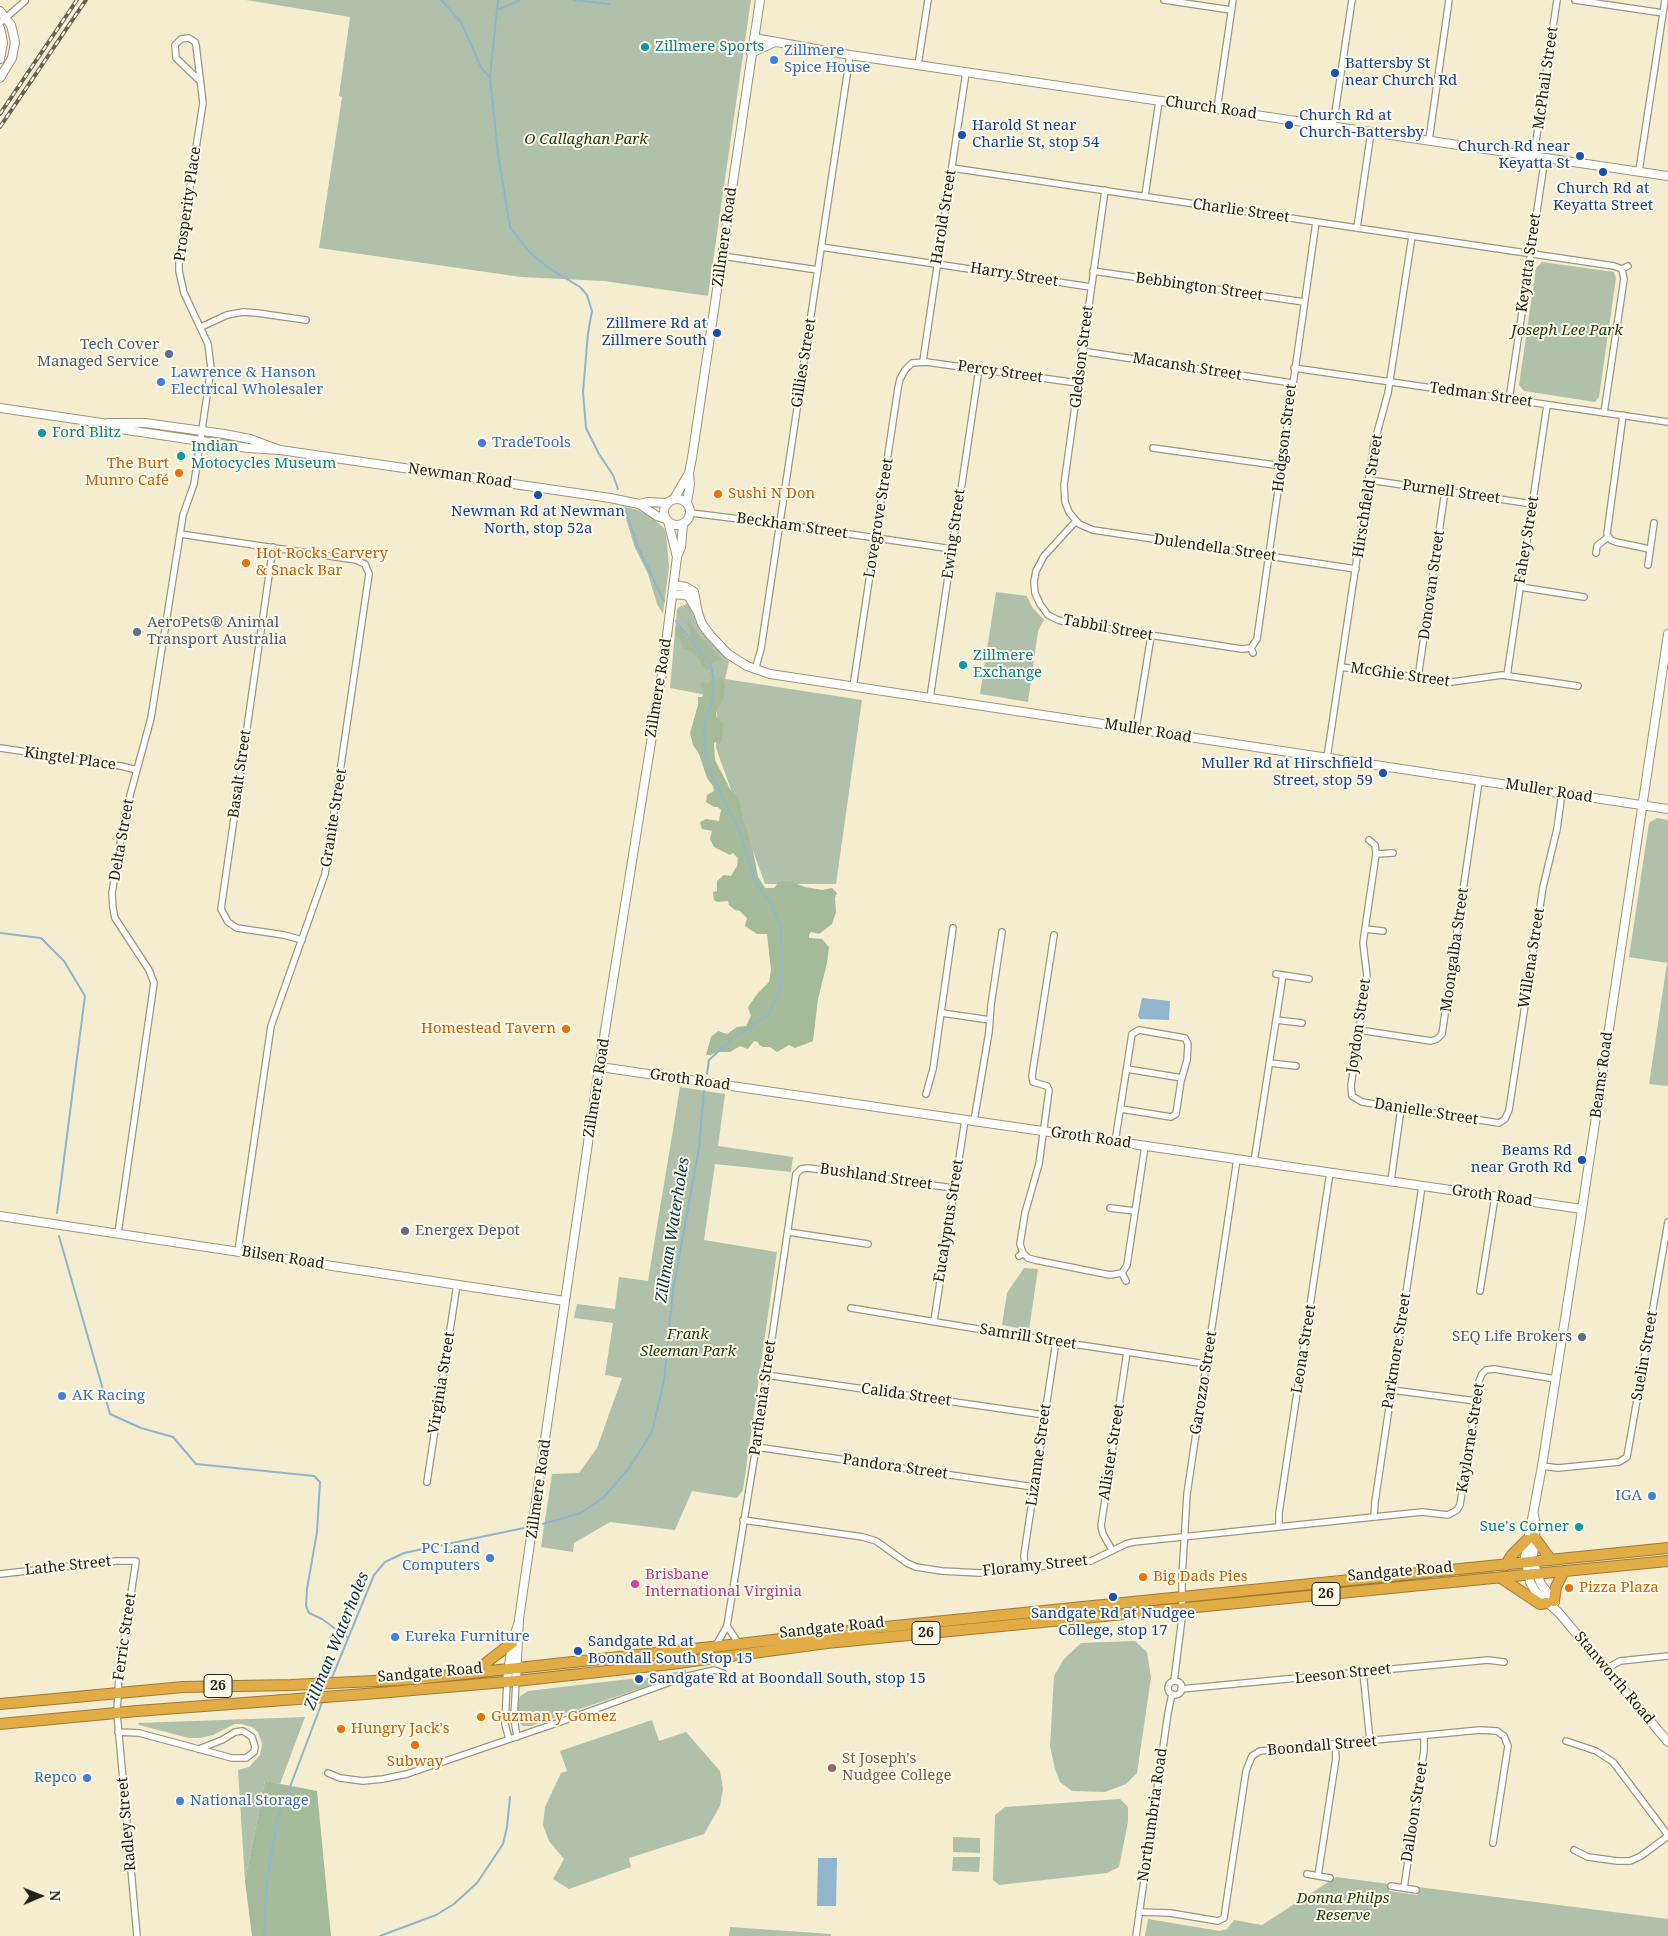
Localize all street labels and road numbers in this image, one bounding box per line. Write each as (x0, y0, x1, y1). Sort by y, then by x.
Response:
street label: McPhail Street (1530, 25, 1562, 131)
street label: Church Road (1164, 93, 1258, 123)
street label: Prosperity Place (171, 145, 205, 263)
street label: Harold Street (928, 168, 960, 266)
street label: Zillmere Road (709, 186, 741, 288)
street label: Charlie Street (1191, 195, 1291, 227)
street label: Keyatta Street (1513, 212, 1545, 314)
street label: Harry Street (969, 259, 1059, 291)
street label: Bebbington Street (1134, 269, 1264, 305)
street label: Gledson Street (1067, 305, 1097, 409)
street label: Gillies Street (788, 317, 820, 409)
street label: Macansh Street (1131, 350, 1243, 384)
street label: Percy Street (956, 357, 1044, 387)
street label: Tedman Street (1428, 379, 1534, 411)
street label: Hodgson Street (1269, 383, 1301, 493)
street label: Hirschfield Street (1349, 433, 1387, 559)
street label: Lovegrove Street (861, 457, 897, 579)
street label: Newman Road (407, 460, 513, 492)
street label: Purnell Street (1401, 476, 1501, 508)
street label: Ewing Street (939, 488, 969, 580)
street label: Fahey Street (1511, 495, 1543, 585)
street label: Beckham Street (735, 509, 849, 543)
street label: Donovan Street (1415, 529, 1449, 641)
street label: Dulendella Street (1153, 530, 1277, 566)
street label: Tabbil Street (1062, 611, 1154, 645)
street label: Zillmere Road (642, 637, 676, 739)
street label: McGhie Street (1349, 659, 1451, 691)
street label: Muller Road (1103, 715, 1193, 747)
street label: Basalt Street (225, 729, 255, 819)
street label: Kingtel Place (23, 744, 117, 774)
street label: Granite Street (317, 767, 351, 869)
street label: Muller Road (1504, 775, 1594, 807)
street label: Delta Street (106, 798, 138, 882)
street label: Moongalba Street (1437, 887, 1473, 1013)
street label: Willena Street (1515, 906, 1549, 1010)
street label: Joydon Street (1343, 977, 1375, 1075)
street label: Beams Road (1587, 1031, 1617, 1119)
street label: Zillmere Road (580, 1037, 614, 1139)
street label: Groth Road (649, 1065, 731, 1095)
street label: Danielle Street (1373, 1095, 1479, 1129)
street label: Groth Road (1050, 1123, 1132, 1153)
street label: Eucalyptus Street (930, 1158, 968, 1284)
street label: Bushland Street (819, 1160, 933, 1194)
street label: Groth Road (1451, 1181, 1533, 1211)
street label: Bilsen Road (240, 1243, 326, 1273)
street label: Parkmore Street (1379, 1292, 1415, 1410)
street label: Leona Street (1288, 1303, 1320, 1395)
street label: Suelin Street (1628, 1310, 1662, 1402)
street label: Samrill Street (978, 1320, 1078, 1354)
street label: Virginia Street (425, 1330, 459, 1436)
street label: Garozzo Street (1187, 1330, 1221, 1436)
street label: Parthenia Street (746, 1339, 780, 1457)
street label: Calida Street (860, 1380, 952, 1410)
street label: Kaylorne Street (1453, 1382, 1489, 1494)
street label: Allister Street (1095, 1402, 1129, 1502)
street label: Lizanne Street (1023, 1403, 1055, 1507)
street label: Zillmere Road (523, 1438, 555, 1540)
street label: Pandora Street (841, 1451, 949, 1483)
street label: Floramy Street (982, 1552, 1088, 1580)
street label: Lathe Street (24, 1553, 112, 1579)
street label: Sandgate Road (1347, 1558, 1453, 1586)
road number: 26 (1312, 1582, 1340, 1606)
street label: Ferric Street (110, 1592, 140, 1682)
street label: Sandgate Road (779, 1614, 885, 1642)
road number: 26 (912, 1622, 940, 1645)
street label: Stanworth Road (1570, 1628, 1658, 1728)
street label: Sandgate Road (377, 1659, 483, 1687)
street label: Leeson Street (1294, 1660, 1392, 1688)
road number: 26 (204, 1674, 232, 1698)
street label: Boondall Street (1267, 1732, 1377, 1760)
street label: Northumbria Road (1135, 1747, 1171, 1883)
street label: Dalloon Street (1398, 1761, 1432, 1863)
street label: Radley Street (114, 1776, 140, 1872)

